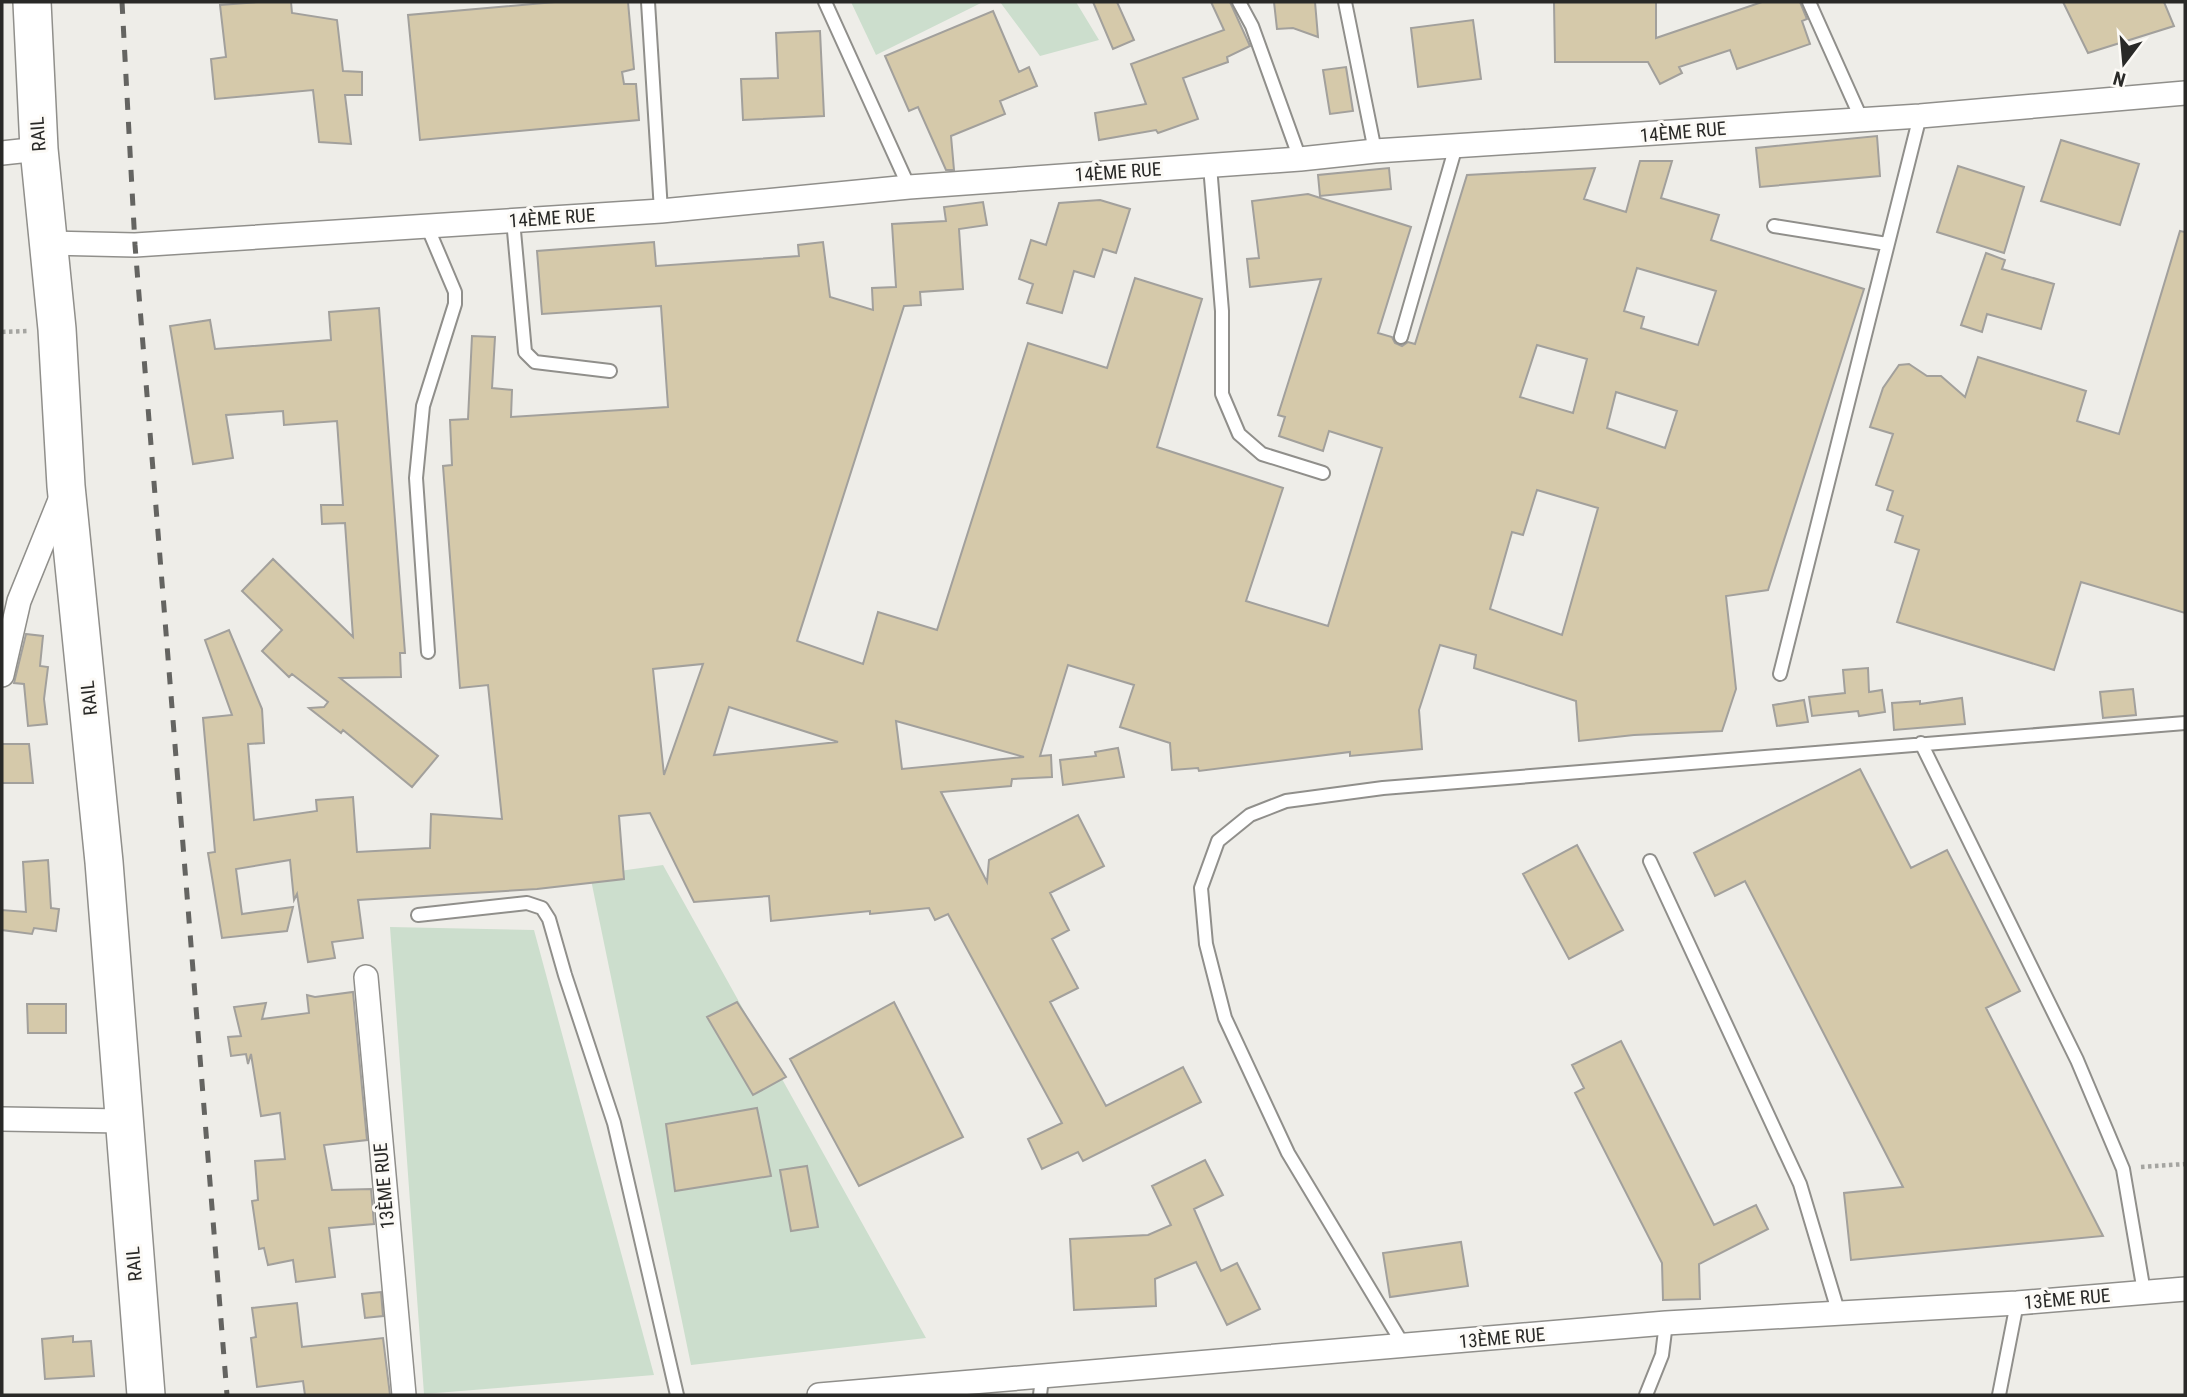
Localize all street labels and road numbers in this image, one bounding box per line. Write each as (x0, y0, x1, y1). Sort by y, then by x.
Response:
street label: RAIL (25, 116, 51, 152)
street label: 14ÈME RUE (1639, 117, 1727, 147)
street label: 14ÈME RUE (1074, 158, 1162, 186)
street label: 14ÈME RUE (508, 204, 596, 232)
street label: RAIL (76, 679, 102, 717)
street label: 13ÈME RUE (369, 1142, 399, 1230)
street label: RAIL (121, 1246, 147, 1282)
street label: 13ÈME RUE (2023, 1284, 2111, 1314)
street label: 13ÈME RUE (1458, 1323, 1546, 1353)

